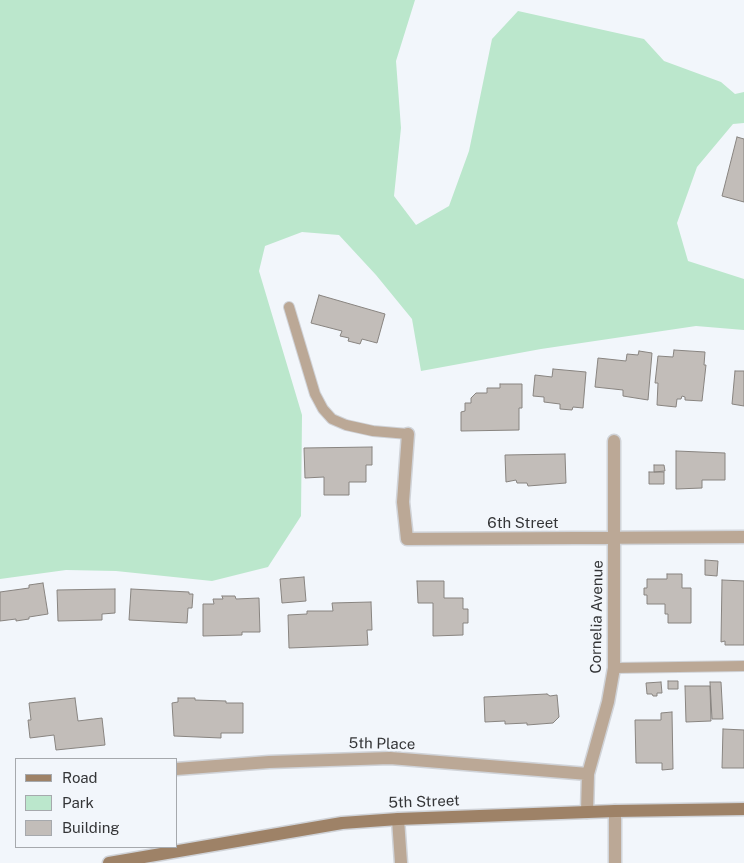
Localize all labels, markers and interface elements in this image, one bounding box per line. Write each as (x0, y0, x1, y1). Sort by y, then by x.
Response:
street label: 6th Street (487, 514, 559, 532)
street label: Cornelia Avenue (587, 560, 607, 674)
street label: 5th Place (349, 734, 415, 754)
legend (15, 758, 178, 848)
text: Road (62, 769, 98, 786)
street label: 5th Street (388, 792, 460, 812)
text: Park (62, 794, 94, 811)
text: Building (62, 819, 120, 836)

